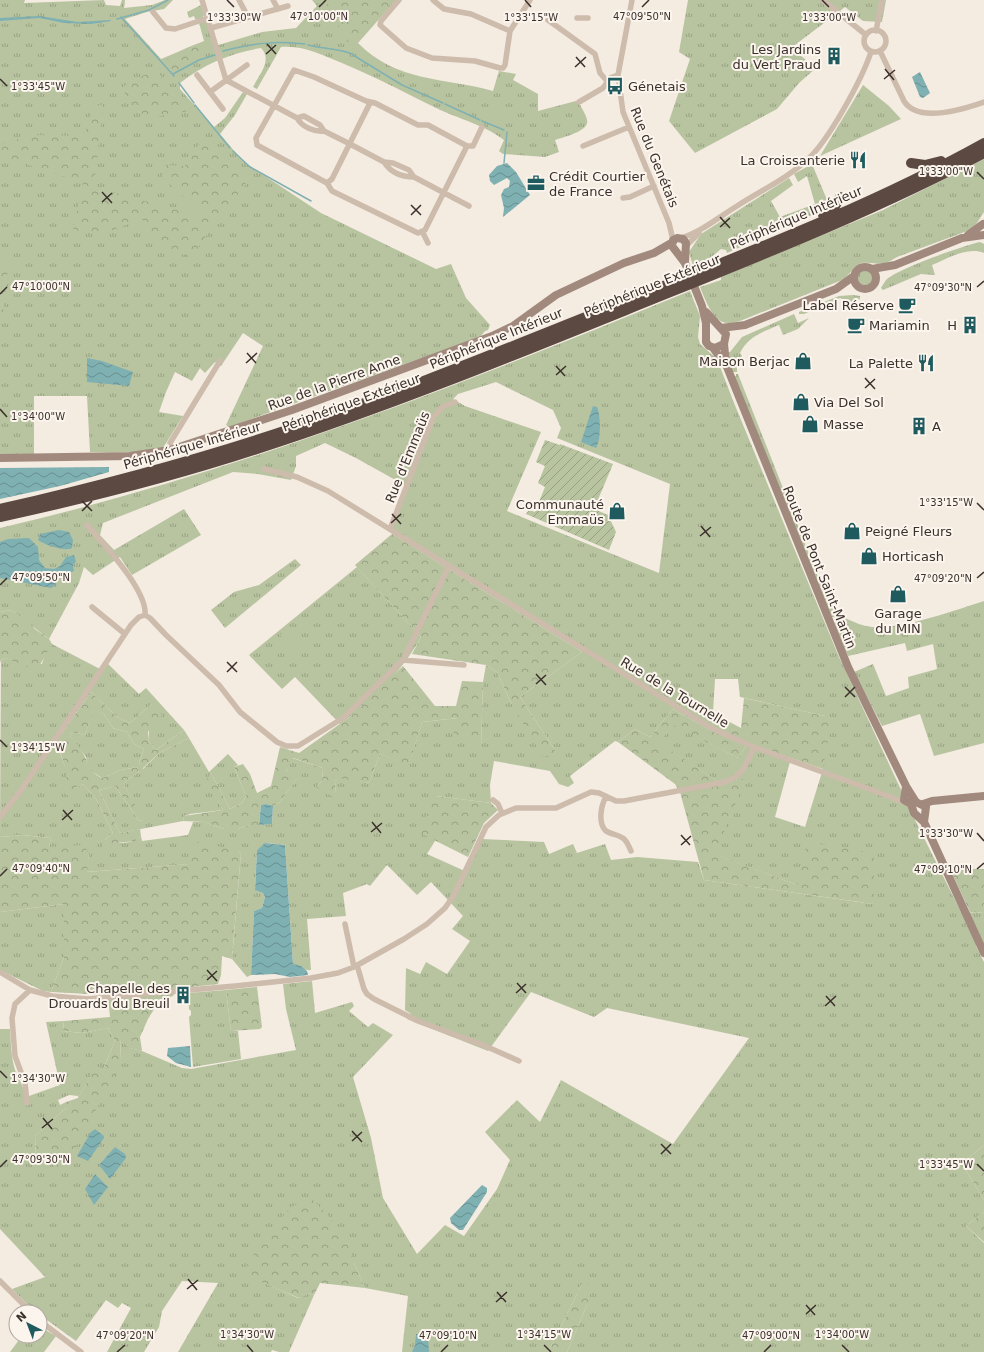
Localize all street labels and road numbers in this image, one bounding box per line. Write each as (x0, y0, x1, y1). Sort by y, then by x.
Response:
street label: Rue du Genétais (628, 105, 682, 210)
street label: Périphérique Intérieur (728, 183, 865, 252)
street label: Périphérique Extérieur (582, 251, 723, 320)
street label: Périphérique Intérieur (427, 305, 565, 372)
street label: Rue de la Pierre Anne (266, 352, 402, 413)
street label: Périphérique Extérieur (280, 370, 423, 434)
street label: Rue d'Emmaüs (382, 409, 433, 505)
street label: Périphérique Intérieur (122, 419, 263, 472)
street label: Route de Pont Saint-Martin (780, 484, 859, 651)
street label: Rue de la Tournelle (618, 654, 732, 731)

